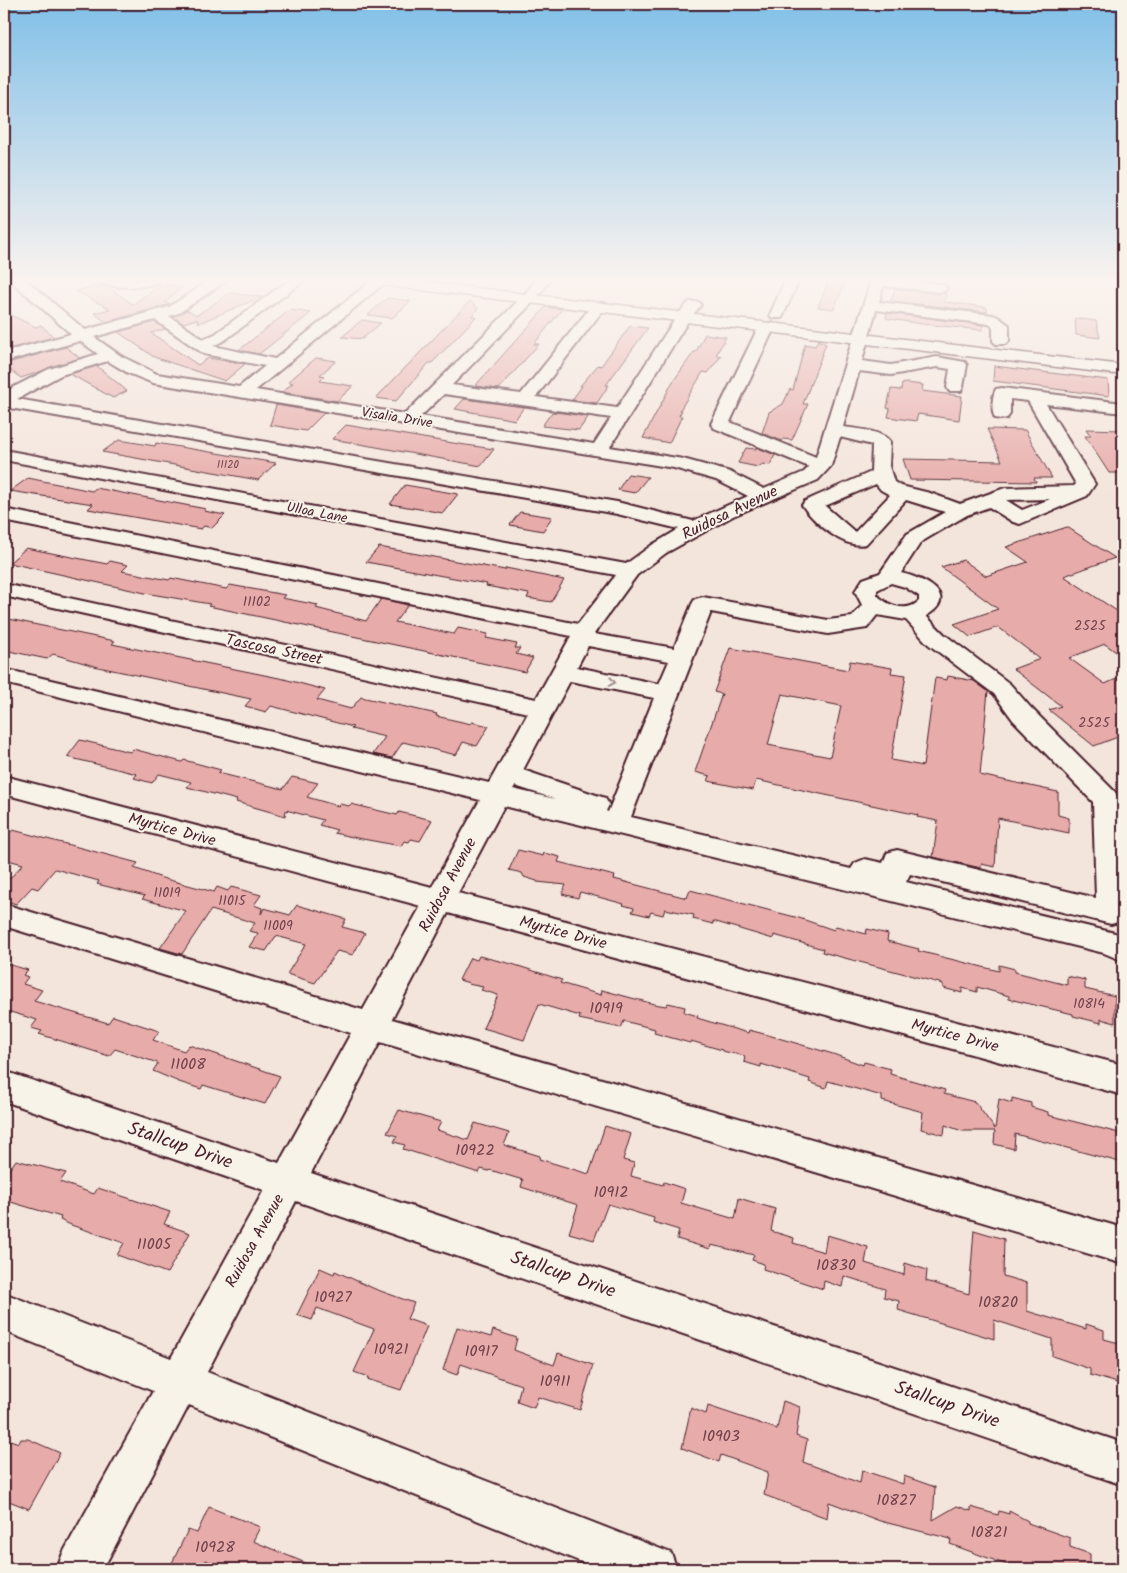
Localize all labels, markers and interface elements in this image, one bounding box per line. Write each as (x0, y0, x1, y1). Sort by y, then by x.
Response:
street label: Visalia Drive (360, 402, 435, 435)
house number: 11120 (217, 456, 240, 474)
street label: Ruidosa Avenue (678, 479, 782, 547)
street label: Ulloa Lane (285, 496, 350, 530)
house number: 11102 (243, 591, 271, 613)
house number: 2525 (1074, 615, 1107, 637)
street label: Tascosa Street (223, 628, 326, 673)
one-way arrow (607, 676, 616, 687)
house number: 2525 (1078, 712, 1111, 734)
street label: Myrtice Drive (126, 806, 218, 854)
street label: Ruidosa Avenue (413, 833, 483, 937)
house number: 11019 (153, 882, 181, 904)
house number: 11015 (218, 890, 247, 912)
street label: Myrtice Drive (517, 909, 609, 957)
house number: 11009 (263, 915, 293, 937)
house number: 10814 (1073, 993, 1105, 1015)
house number: 10919 (589, 996, 623, 1021)
street label: Myrtice Drive (909, 1012, 1001, 1060)
house number: 11008 (170, 1052, 206, 1077)
street label: Stallcup Drive (123, 1114, 237, 1178)
house number: 10922 (455, 1138, 495, 1163)
house number: 10912 (593, 1180, 629, 1205)
street label: Ruidosa Avenue (219, 1189, 291, 1293)
house number: 11005 (137, 1232, 173, 1257)
street label: Stallcup Drive (506, 1243, 620, 1307)
house number: 10830 (816, 1253, 856, 1278)
house number: 10927 (314, 1285, 352, 1310)
house number: 10820 (978, 1290, 1018, 1315)
house number: 10921 (373, 1337, 409, 1362)
house number: 10917 (464, 1339, 498, 1364)
house number: 10911 (540, 1369, 570, 1394)
street label: Stallcup Drive (890, 1373, 1004, 1437)
house number: 10903 (702, 1424, 740, 1449)
house number: 10827 (876, 1488, 916, 1513)
house number: 10821 (971, 1520, 1007, 1545)
house number: 10928 (195, 1535, 235, 1560)

